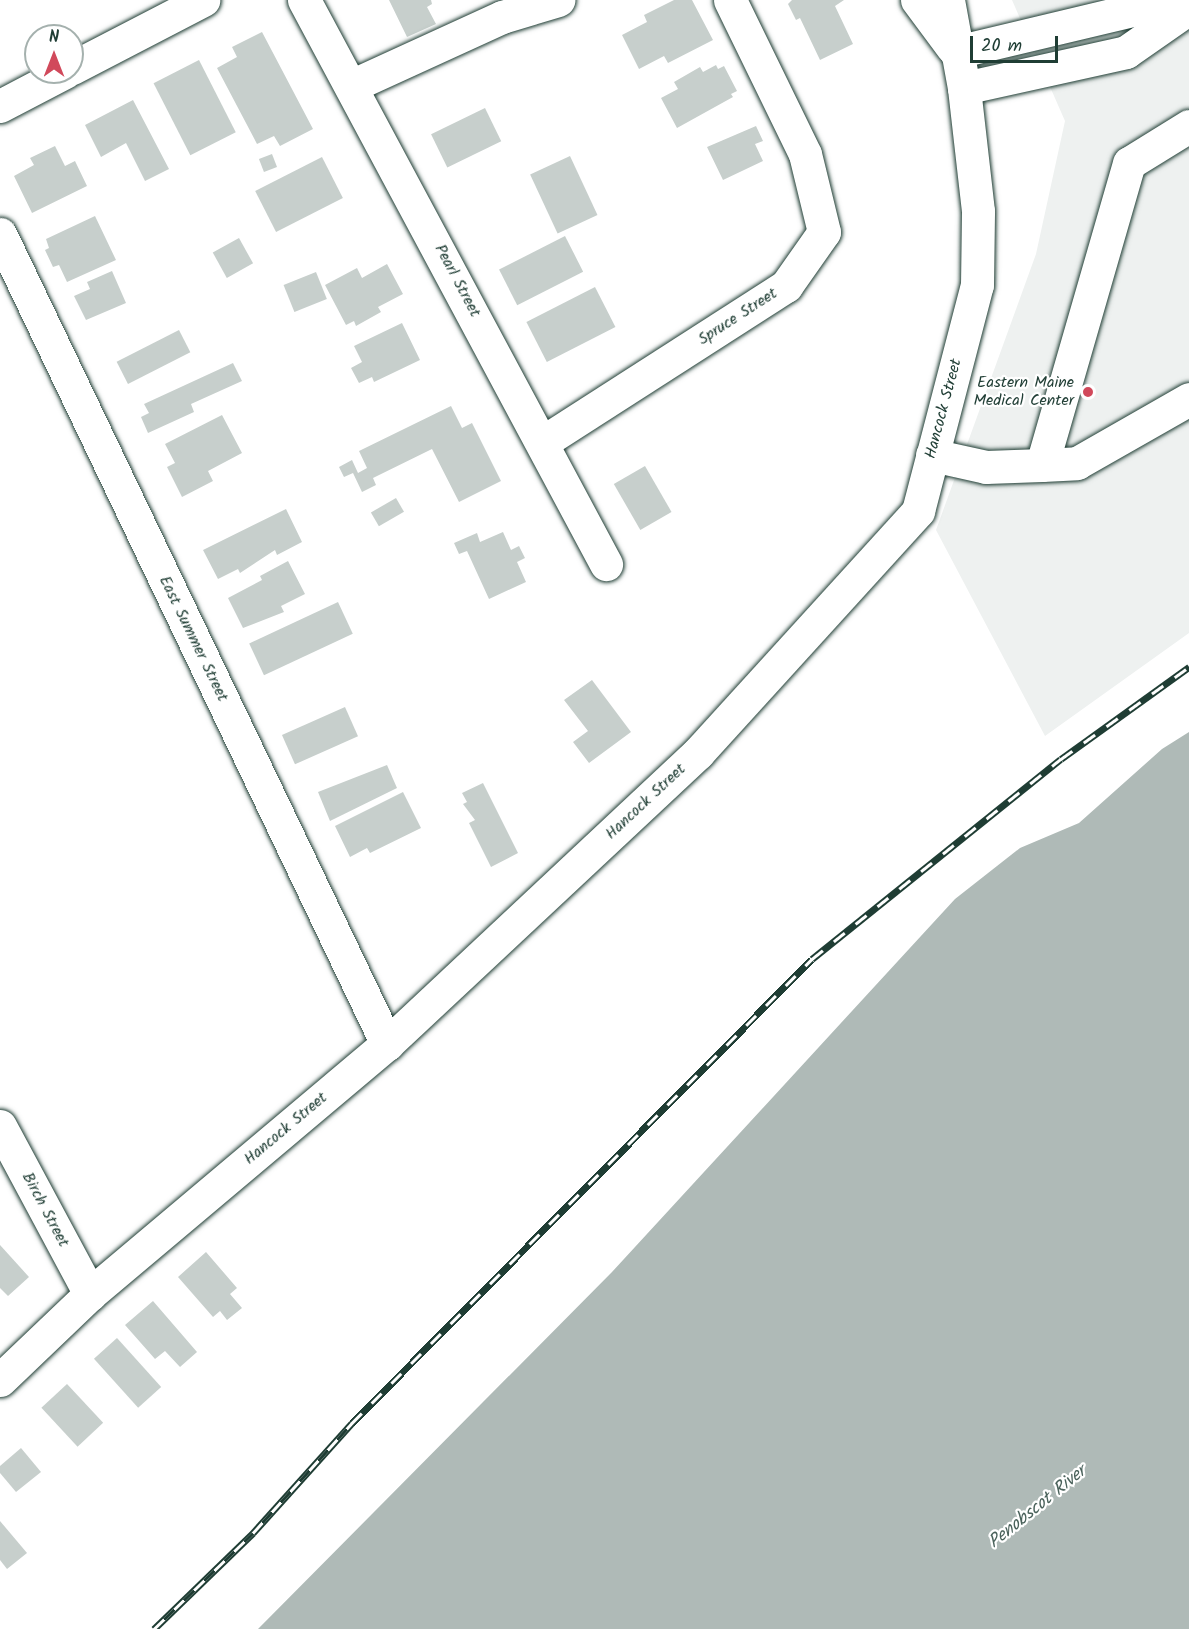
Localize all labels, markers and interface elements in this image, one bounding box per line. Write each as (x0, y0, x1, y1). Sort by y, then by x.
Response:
north arrow (24, 24, 84, 84)
scale bar (973, 24, 1062, 62)
text: N (49, 25, 59, 50)
text: 20 m (981, 32, 1022, 61)
street label: Pearl Street (430, 241, 484, 321)
street label: Spruce Street (695, 284, 781, 350)
street label: Hancock Street (921, 357, 967, 461)
place label: Eastern Maine Medical Center (973, 373, 1074, 411)
marker: Eastern Maine Medical Center (1079, 383, 1097, 401)
street label: East Summer Street (154, 573, 232, 705)
street label: Hancock Street (602, 760, 690, 844)
street label: Hancock Street (240, 1089, 332, 1169)
street label: Birch Street (17, 1169, 73, 1251)
water label: Penobscot River (985, 1462, 1091, 1554)

